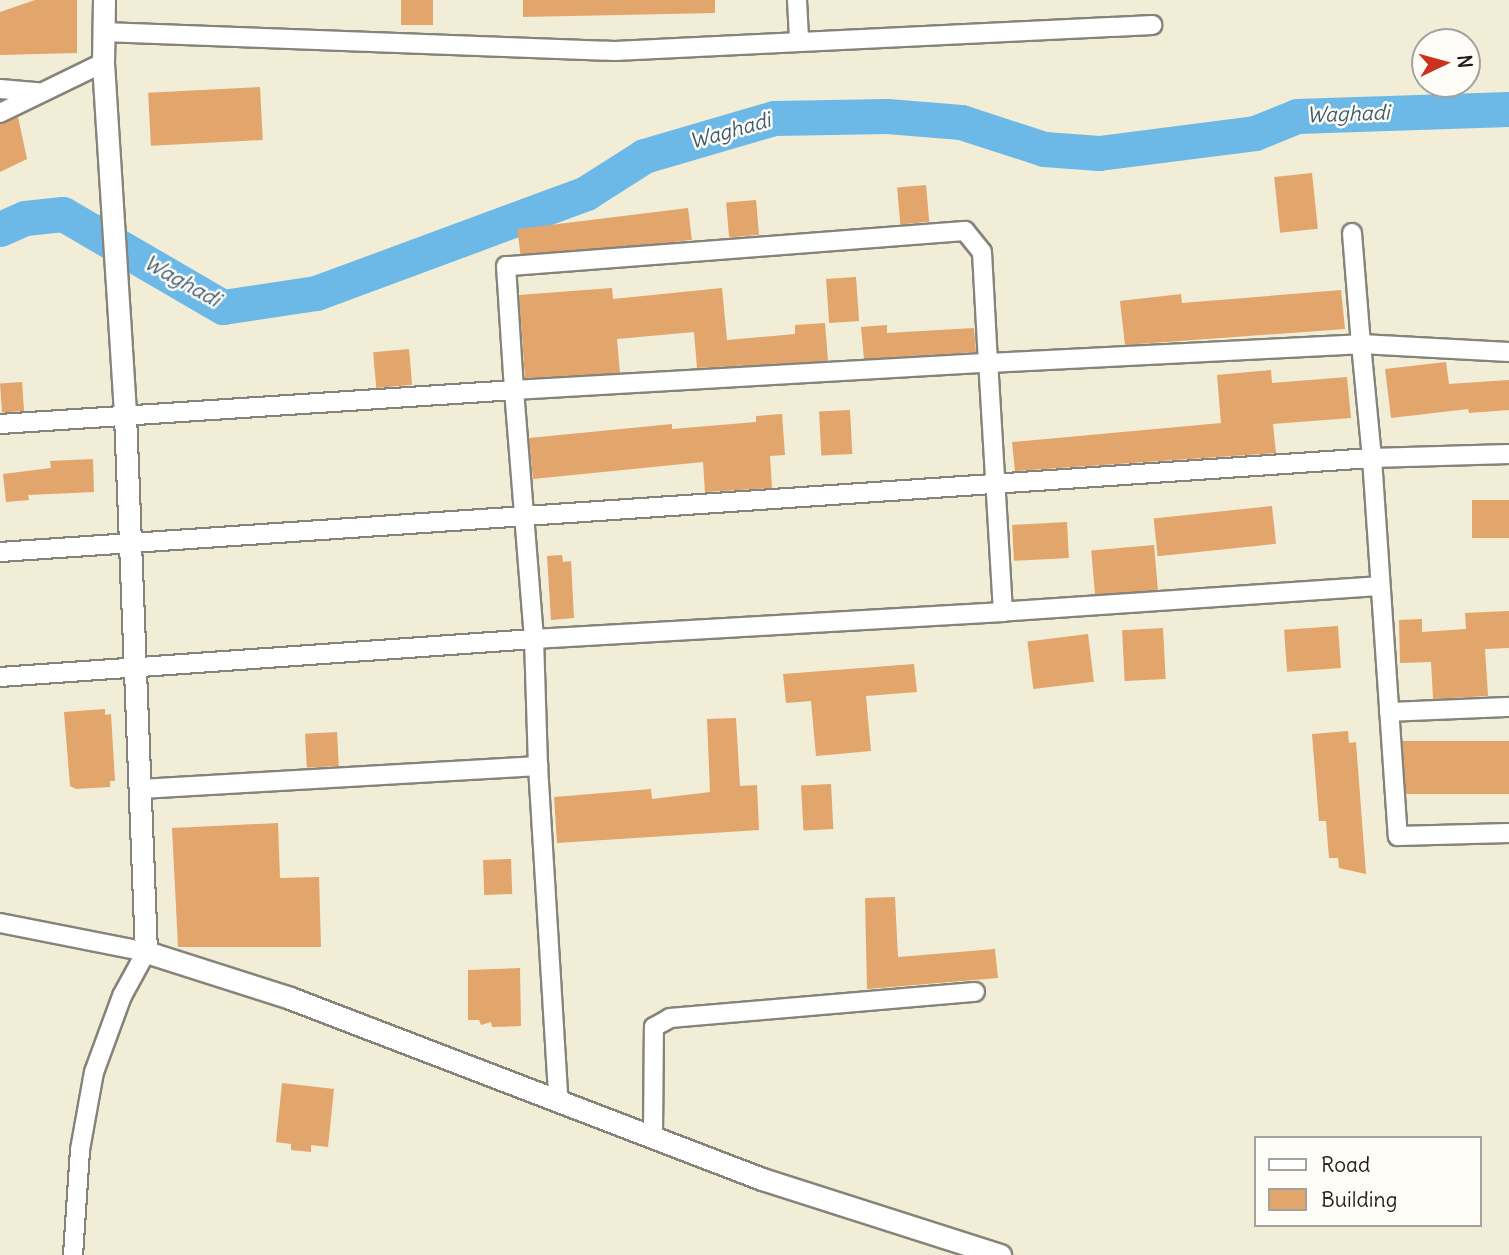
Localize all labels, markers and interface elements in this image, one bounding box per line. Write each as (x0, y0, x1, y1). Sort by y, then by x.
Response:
north arrow (1411, 28, 1481, 98)
text: N (1452, 54, 1477, 69)
water label: Waghadi (1306, 100, 1390, 128)
water label: Waghadi (687, 107, 773, 155)
water label: Waghadi (140, 250, 224, 312)
legend (1254, 1136, 1481, 1227)
text: Road (1321, 1151, 1370, 1178)
text: Building (1321, 1186, 1397, 1213)

